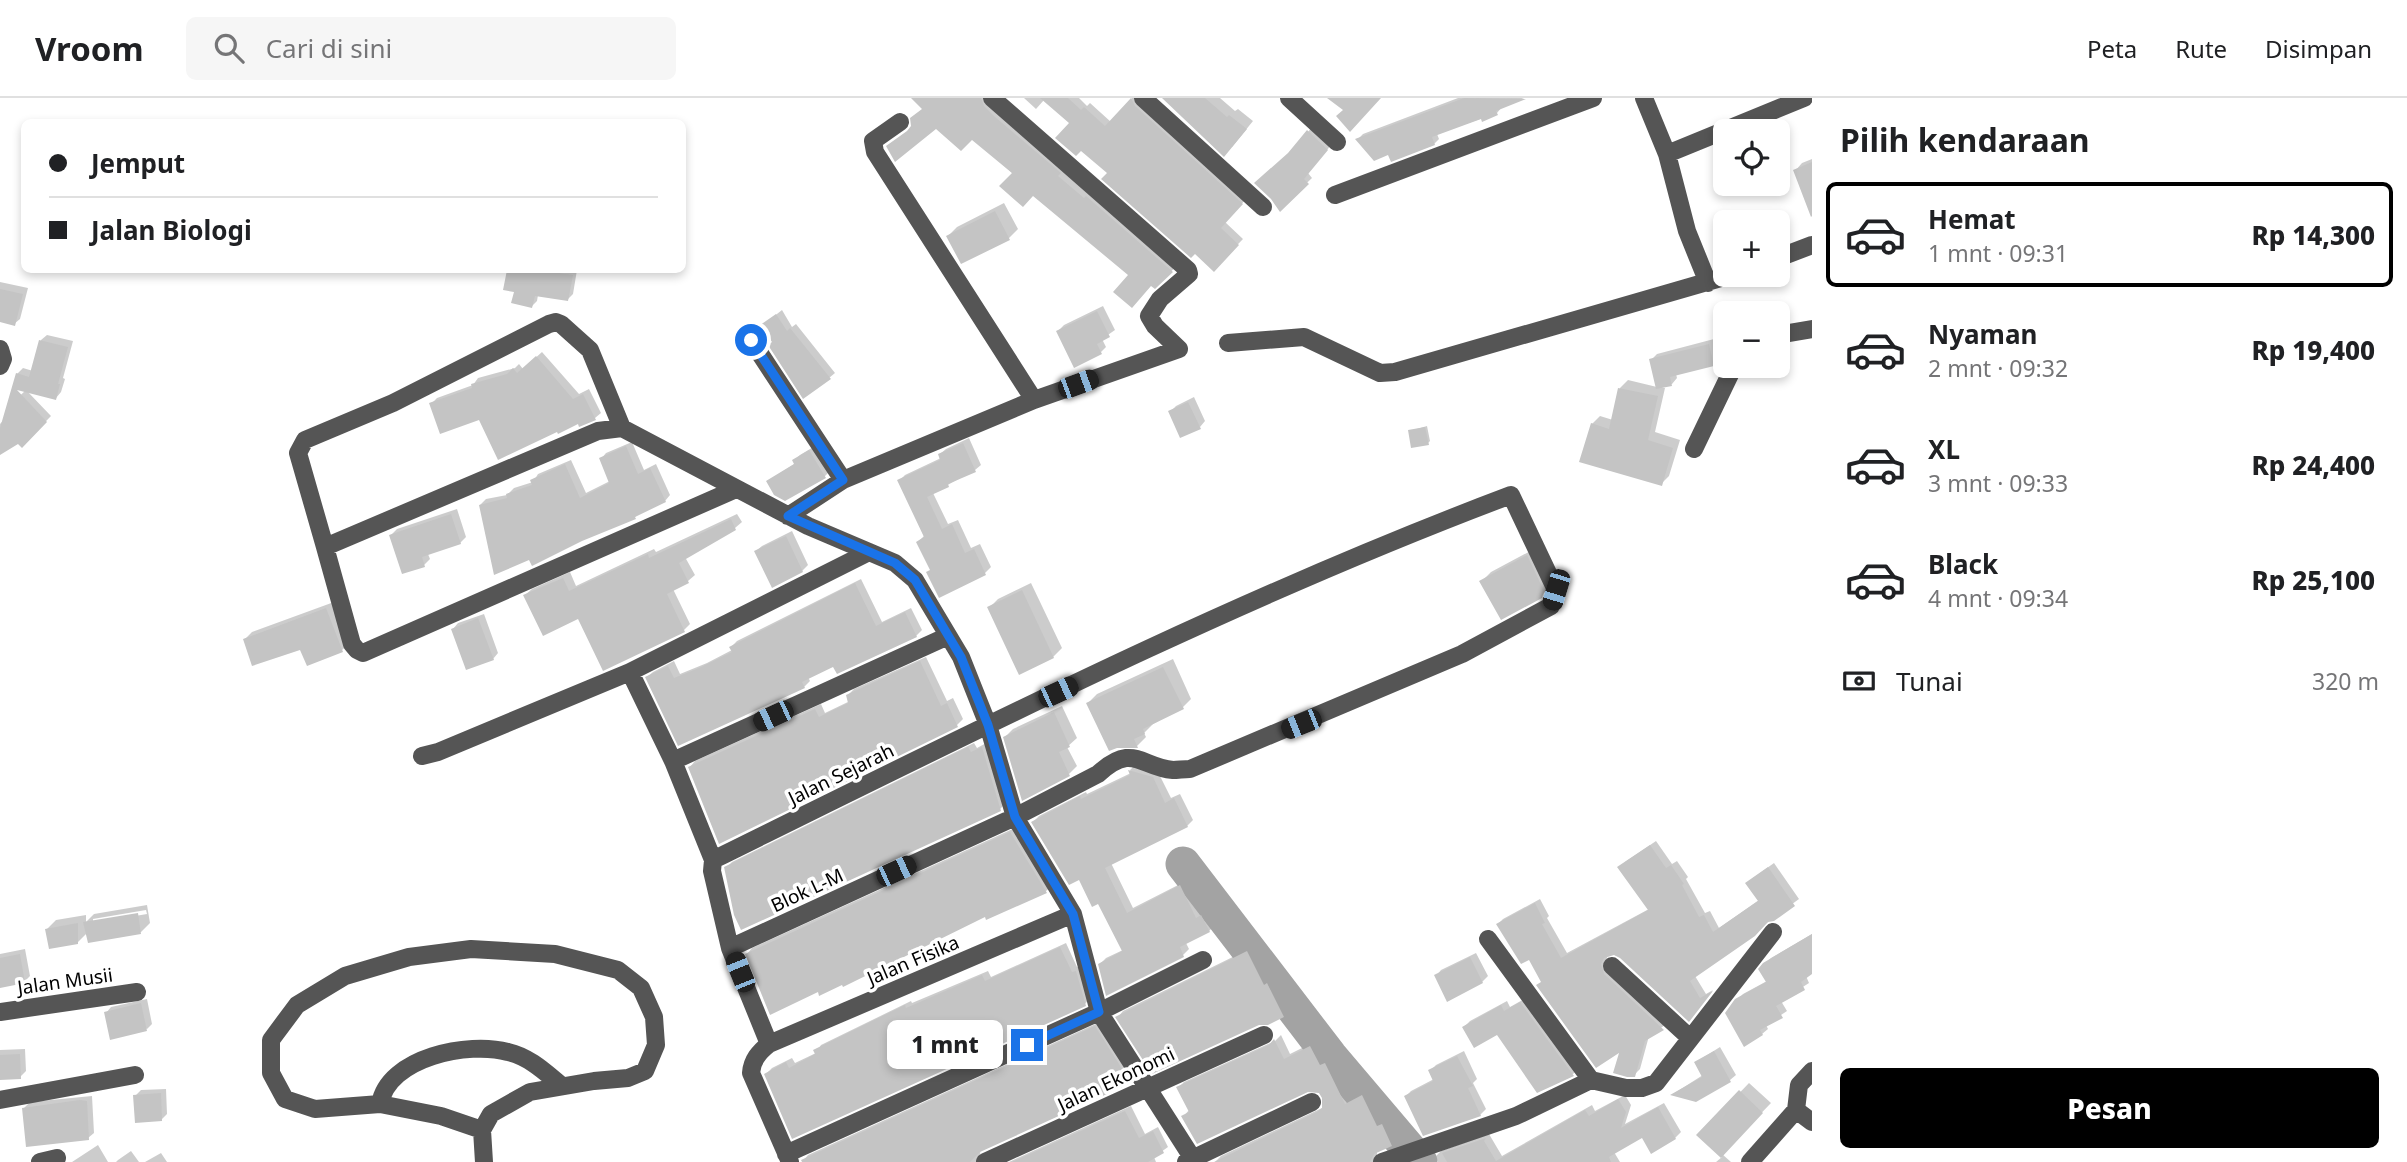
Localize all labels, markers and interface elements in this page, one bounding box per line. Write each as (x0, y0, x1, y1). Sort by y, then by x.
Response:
search box (186, 17, 676, 80)
text: Vroom (35, 26, 144, 71)
icon: search (210, 29, 248, 67)
text: Cari di sini (266, 30, 392, 66)
text: Peta (2087, 32, 2137, 65)
text: Rute (2175, 32, 2227, 65)
text: Disimpan (2265, 32, 2372, 65)
text: Pilih kendaraan (1840, 118, 2090, 161)
map controls (1713, 119, 1790, 378)
button: locate (1713, 119, 1790, 196)
text: Jemput (91, 145, 185, 181)
text: Hemat (1928, 201, 2016, 237)
icon: car (1844, 203, 1907, 266)
button: + (1713, 210, 1790, 287)
text: Jalan Biologi (91, 212, 252, 248)
text: Rp 14,300 (2252, 217, 2375, 253)
text: 1 mnt · 09:31 (1928, 237, 2068, 269)
button: − (1713, 301, 1790, 378)
text: Nyaman (1928, 316, 2037, 352)
icon: car (1844, 318, 1907, 381)
route start (735, 324, 767, 356)
text: Rp 19,400 (2252, 332, 2375, 368)
text: 2 mnt · 09:32 (1928, 352, 2068, 384)
car (1055, 367, 1102, 401)
text: XL (1928, 431, 1960, 467)
icon: car (1844, 433, 1907, 496)
text: Rp 24,400 (2252, 447, 2375, 483)
text: 3 mnt · 09:33 (1928, 467, 2068, 499)
text: Black (1928, 546, 1998, 582)
icon: car (1844, 548, 1907, 611)
text: Rp 25,100 (2252, 562, 2375, 598)
car (1540, 567, 1573, 613)
text: 4 mnt · 09:34 (1928, 582, 2068, 614)
icon: cash (1840, 662, 1878, 700)
text: Tunai (1896, 663, 1963, 699)
text: 320 m (2312, 665, 2379, 697)
car (1035, 674, 1082, 710)
car (750, 698, 797, 734)
car (1278, 706, 1325, 742)
street label: Jalan Sejarah (782, 737, 898, 812)
car (873, 853, 920, 889)
street label: Blok L-M (767, 862, 847, 918)
street label: Jalan Fisika (861, 929, 963, 992)
car (723, 949, 758, 995)
street label: Jalan Musii (14, 961, 114, 1001)
callout: 1 mnt (887, 1020, 1002, 1070)
text: 1 mnt (911, 1028, 979, 1060)
route end (1011, 1029, 1043, 1061)
street label: Jalan Ekonomi (1052, 1041, 1179, 1118)
button: Pesan (1840, 1068, 2379, 1148)

